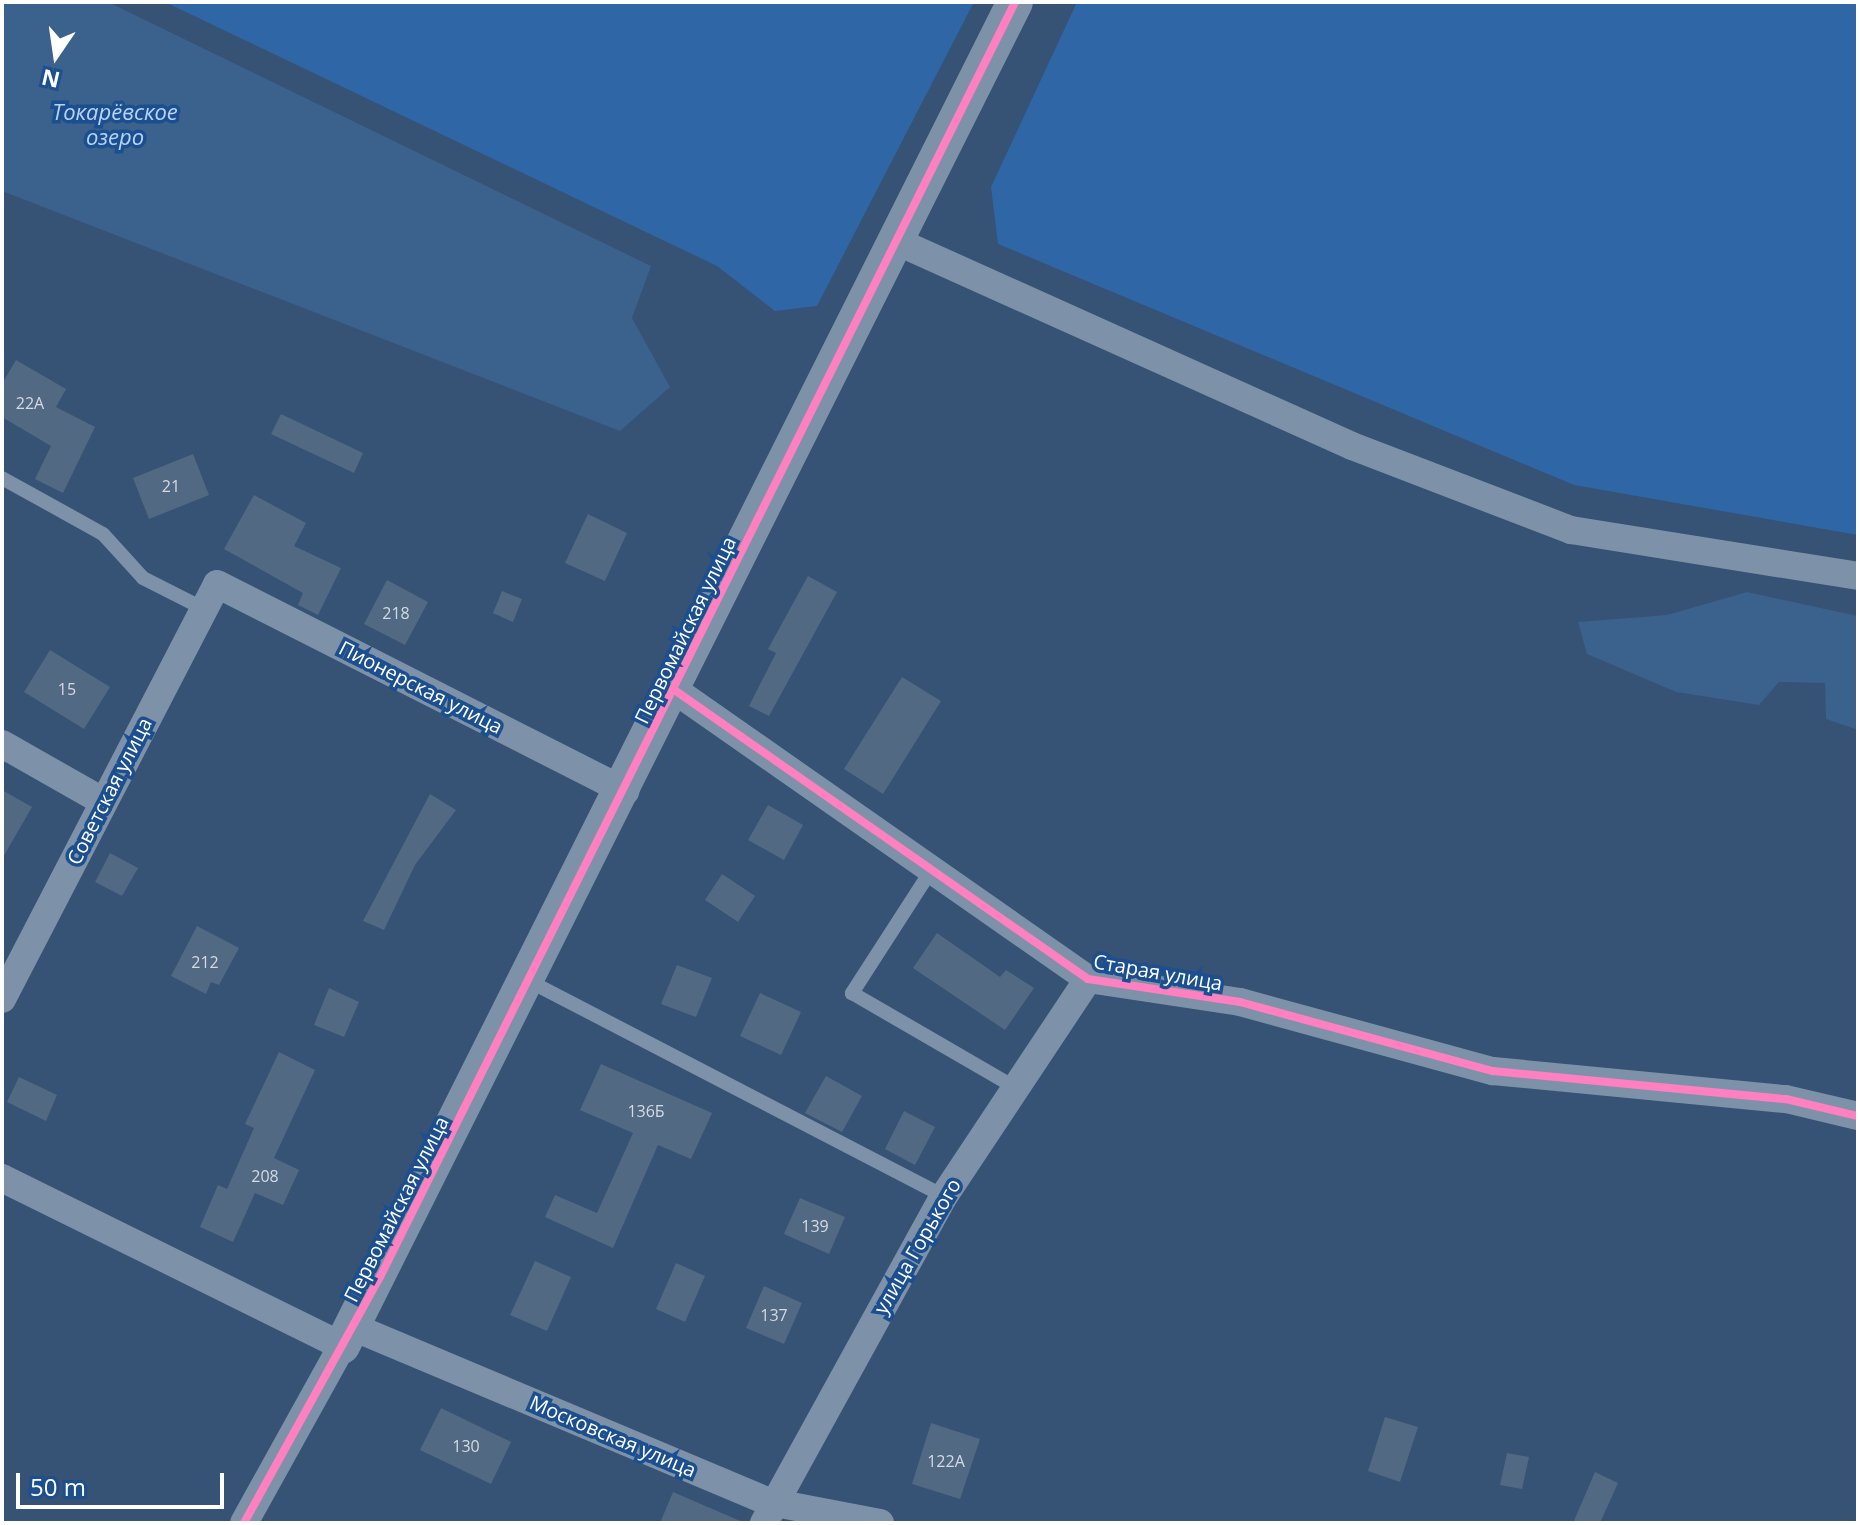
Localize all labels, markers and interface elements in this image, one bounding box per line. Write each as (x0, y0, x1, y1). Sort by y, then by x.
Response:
north arrow (16, 16, 96, 96)
text: N (39, 63, 63, 96)
water label: Токарёвское озеро (52, 98, 178, 150)
house number: 22А (16, 393, 44, 413)
house number: 21 (162, 476, 180, 496)
street label: Первомайская улица (629, 533, 741, 727)
house number: 218 (382, 603, 410, 623)
street label: Пионерская улица (335, 635, 507, 739)
house number: 15 (58, 679, 76, 699)
street label: Советская улица (62, 713, 156, 869)
street label: Старая улица (1092, 949, 1224, 995)
house number: 212 (191, 952, 219, 972)
house number: 136Б (627, 1101, 665, 1121)
street label: Первомайская улица (339, 1112, 453, 1306)
house number: 208 (251, 1166, 279, 1186)
street label: улица Горького (868, 1174, 966, 1318)
house number: 139 (801, 1216, 829, 1236)
house number: 137 (760, 1305, 788, 1325)
street label: Московская улица (526, 1390, 700, 1482)
house number: 130 (452, 1436, 480, 1456)
house number: 122А (927, 1451, 965, 1471)
scale bar (20, 1457, 228, 1507)
text: 50 m (30, 1470, 86, 1503)

